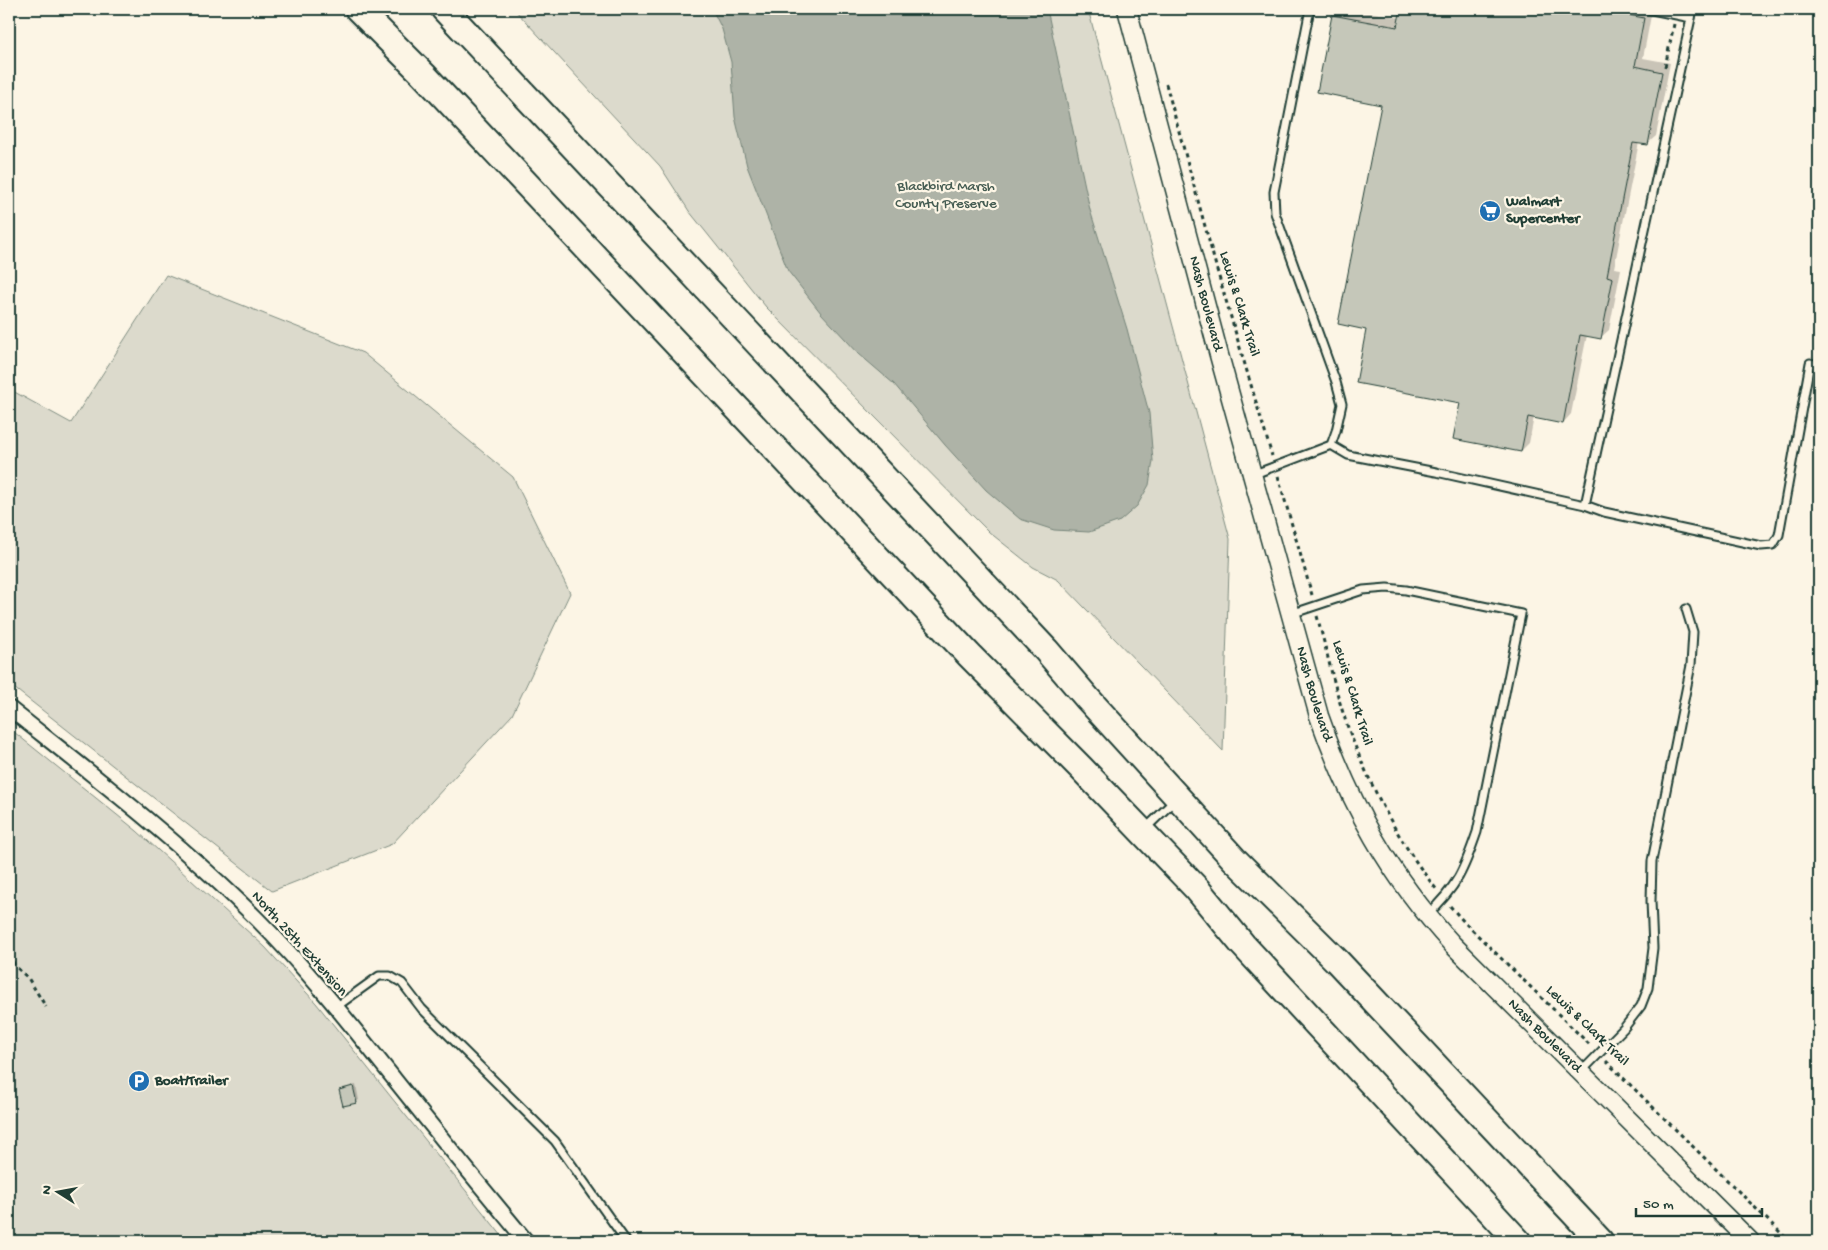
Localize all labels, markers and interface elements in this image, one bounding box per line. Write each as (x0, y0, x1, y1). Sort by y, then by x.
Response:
park label: Blackbird Marsh County Preserve (895, 178, 997, 213)
place label: Walmart Supercenter (1505, 193, 1581, 228)
supermarket icon: Walmart Supercenter (1478, 199, 1502, 223)
street label: Lewis & Clark Trail (1214, 249, 1264, 359)
street label: Nash Boulevard (1184, 254, 1227, 355)
street label: Lewis & Clark Trail (1327, 638, 1377, 748)
street label: Nash Boulevard (1291, 645, 1337, 745)
street label: North 25th Extension (247, 888, 351, 1000)
street label: Lewis & Clark Trail (1542, 982, 1632, 1070)
street label: Nash Boulevard (1503, 995, 1586, 1078)
parking icon: Boat/Trailer (127, 1069, 151, 1093)
place label: Boat/Trailer (154, 1072, 229, 1090)
north arrow (32, 1168, 82, 1218)
text: N (38, 1184, 57, 1196)
scale bar (1636, 1185, 1762, 1217)
text: 50 m (1643, 1196, 1674, 1214)

